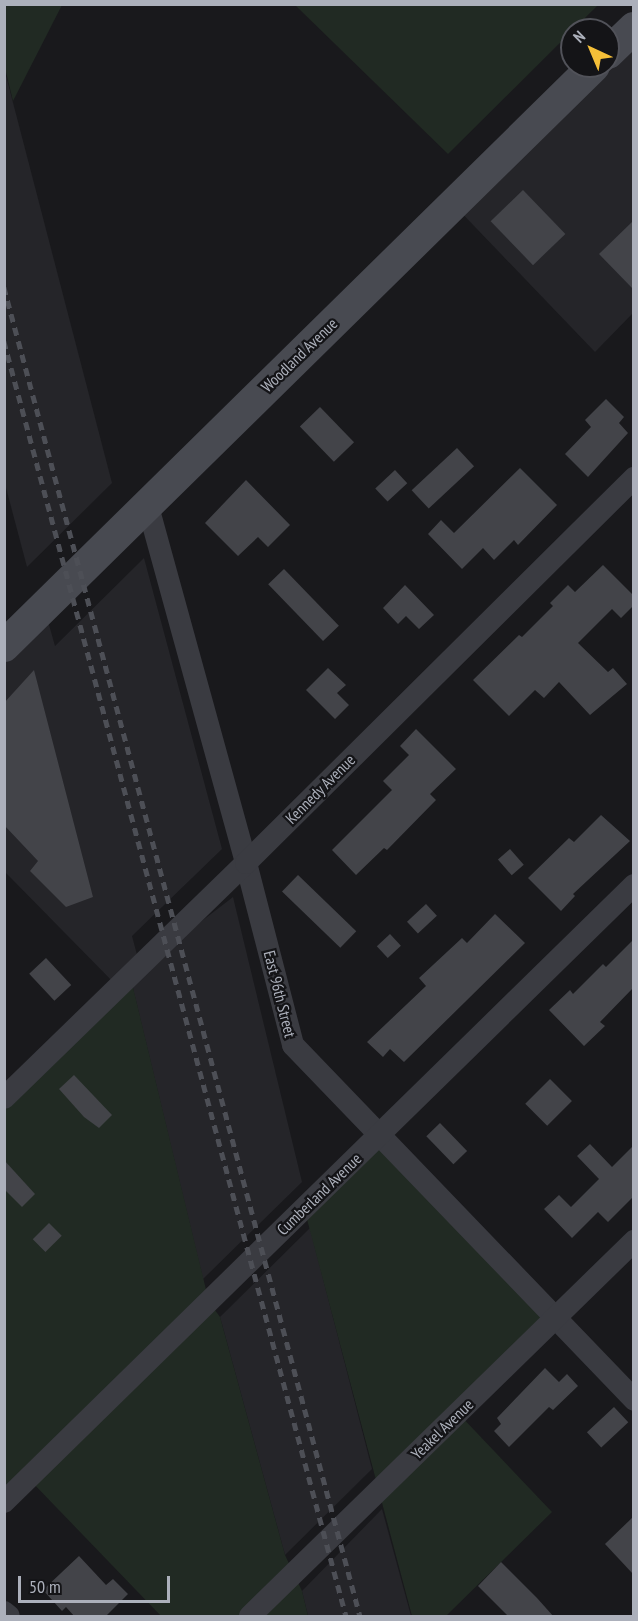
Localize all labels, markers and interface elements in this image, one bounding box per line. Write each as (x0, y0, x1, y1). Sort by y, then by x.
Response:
north arrow (560, 18, 620, 78)
text: N (569, 26, 589, 47)
street label: Woodland Avenue (257, 314, 341, 396)
street label: Kennedy Avenue (281, 750, 359, 828)
street label: East 96th Street (260, 949, 300, 1039)
street label: Cumberland Avenue (273, 1149, 365, 1239)
street label: Yeakel Avenue (407, 1395, 477, 1463)
scale bar (21, 1564, 172, 1602)
text: 50 m (29, 1575, 61, 1598)

